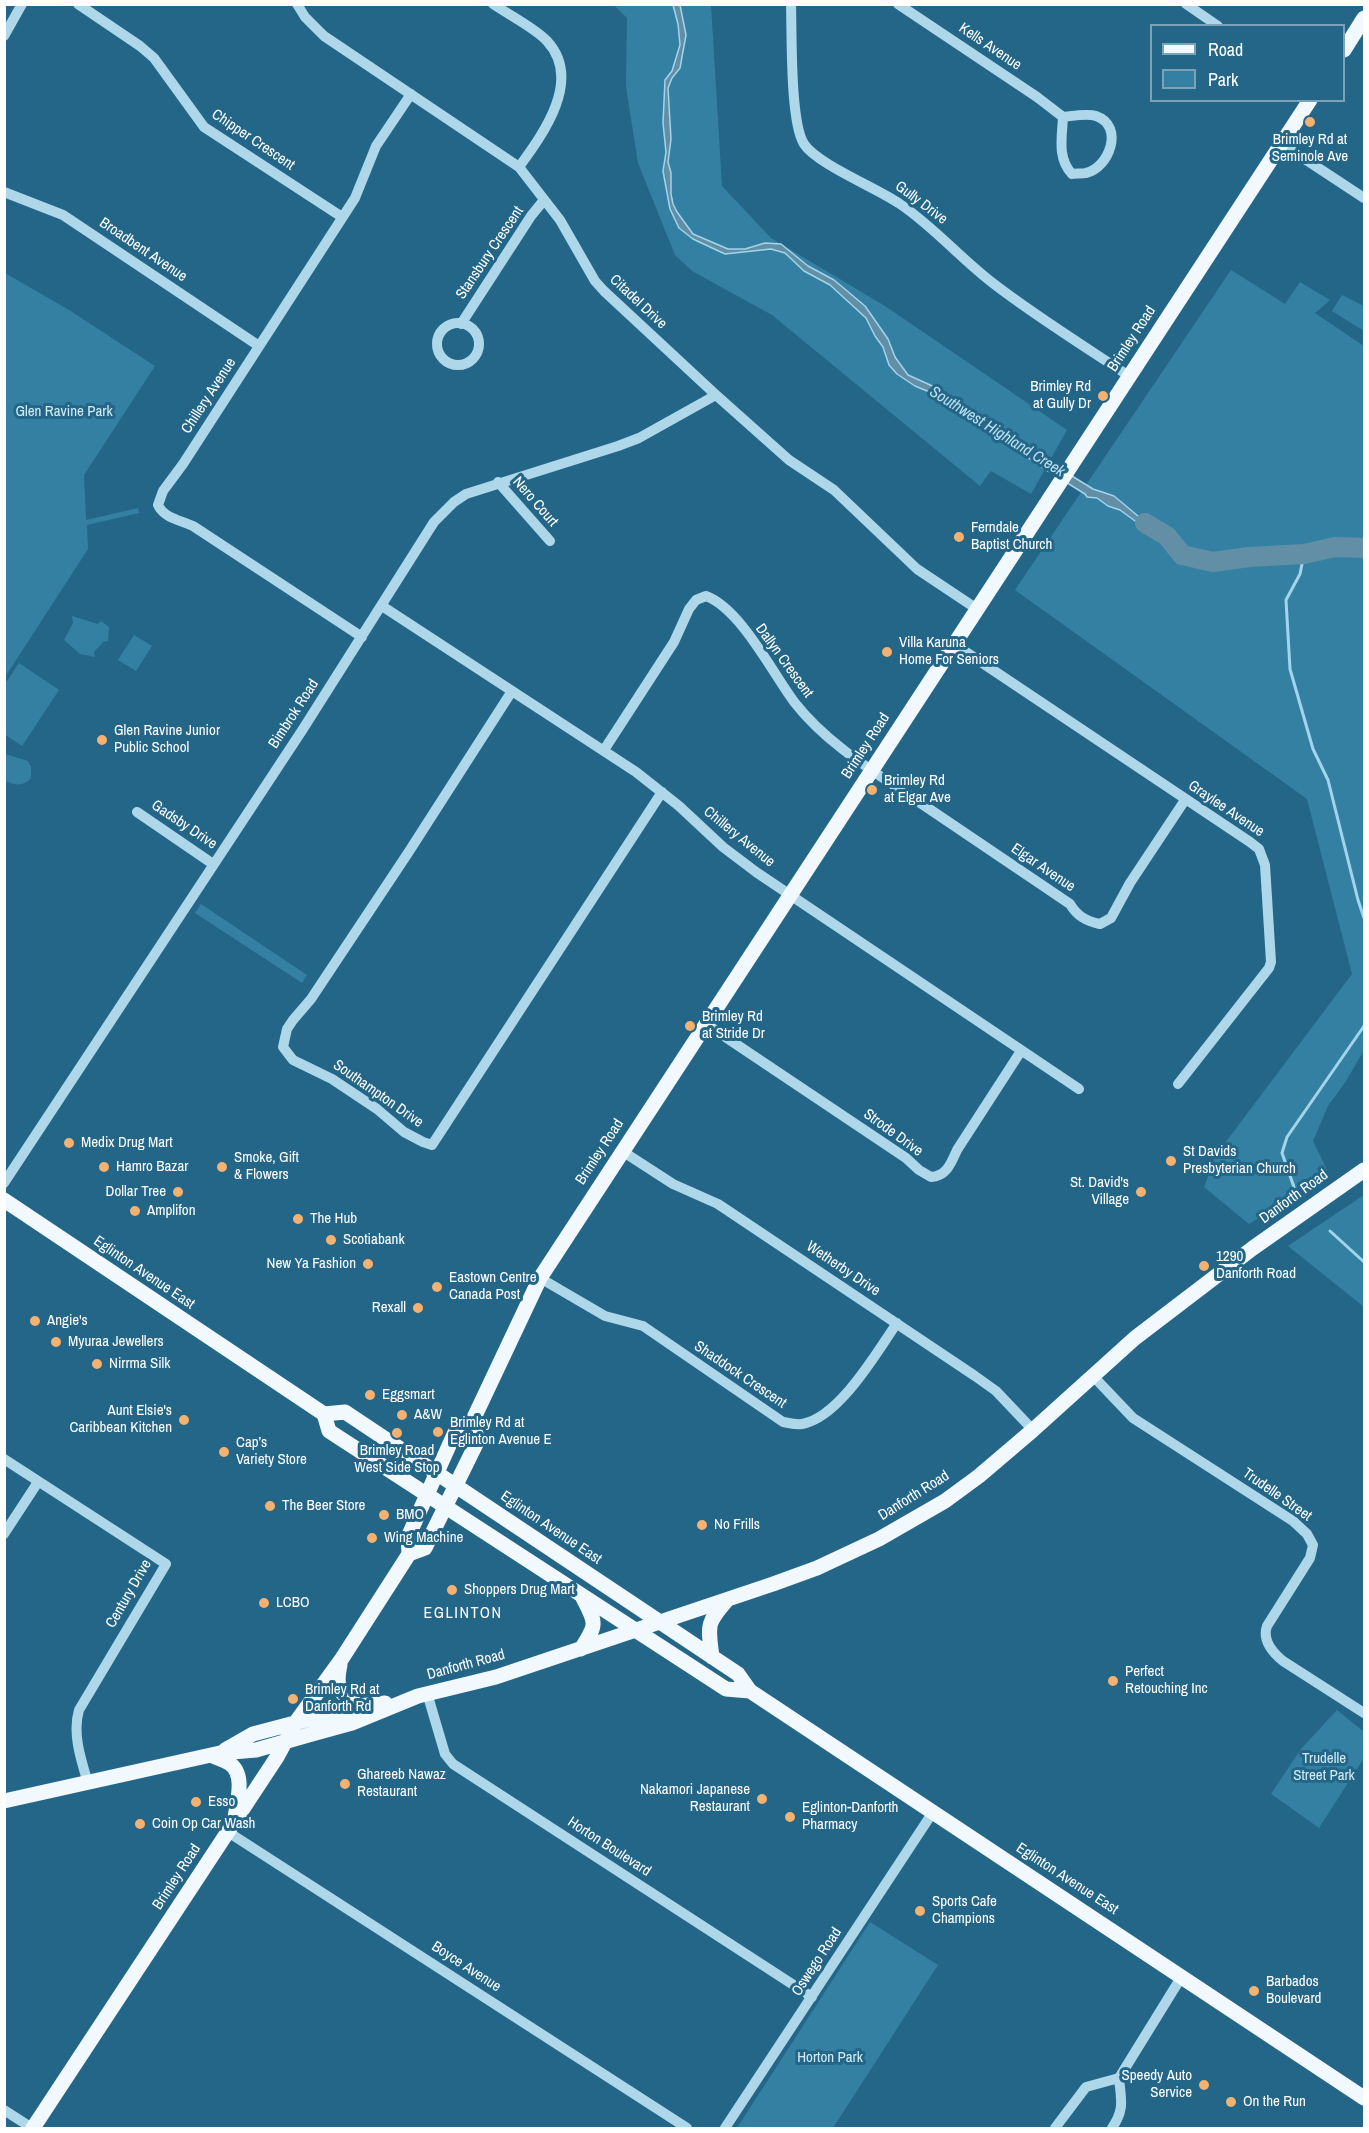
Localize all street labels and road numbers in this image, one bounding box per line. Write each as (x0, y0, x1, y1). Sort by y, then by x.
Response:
street label: Kells Avenue (955, 20, 1025, 74)
street label: Chipper Crescent (208, 106, 298, 174)
street label: Gully Drive (891, 178, 951, 228)
street label: Stansbury Crescent (452, 203, 528, 303)
street label: Broadbent Avenue (96, 214, 190, 286)
street label: Citadel Drive (606, 271, 670, 333)
street label: Brimley Road (1104, 303, 1160, 375)
street label: Chillery Avenue (178, 355, 240, 437)
street label: Nero Court (508, 473, 562, 531)
street label: Dallyn Crescent (751, 621, 817, 701)
street label: Bimbrok Road (265, 676, 323, 752)
street label: Brimley Road (838, 710, 894, 782)
street label: Graylee Avenue (1184, 777, 1268, 841)
street label: Gadsby Drive (148, 797, 220, 853)
street label: Chillery Avenue (700, 803, 778, 871)
street label: Elgar Avenue (1007, 840, 1079, 896)
street label: Southampton Drive (329, 1056, 427, 1132)
street label: Strode Drive (860, 1105, 926, 1161)
street label: Brimley Road (572, 1116, 628, 1188)
street label: Danforth Road (1256, 1166, 1332, 1228)
street label: Eglinton Avenue East (90, 1233, 198, 1313)
street label: Wetherby Drive (803, 1238, 883, 1300)
street label: Shaddock Crescent (690, 1338, 790, 1412)
street label: Trudelle Street (1239, 1465, 1315, 1525)
street label: Danforth Road (875, 1467, 953, 1525)
street label: Eglinton Avenue East (497, 1488, 605, 1568)
street label: Century Drive (102, 1557, 156, 1631)
street label: Danforth Road (425, 1646, 507, 1684)
street label: Horton Boulevard (564, 1813, 654, 1881)
street label: Eglinton Avenue East (1013, 1839, 1121, 1919)
street label: Brimley Road (149, 1841, 205, 1913)
street label: Oswego Road (788, 1924, 846, 2000)
street label: Boyce Avenue (428, 1938, 504, 1996)

